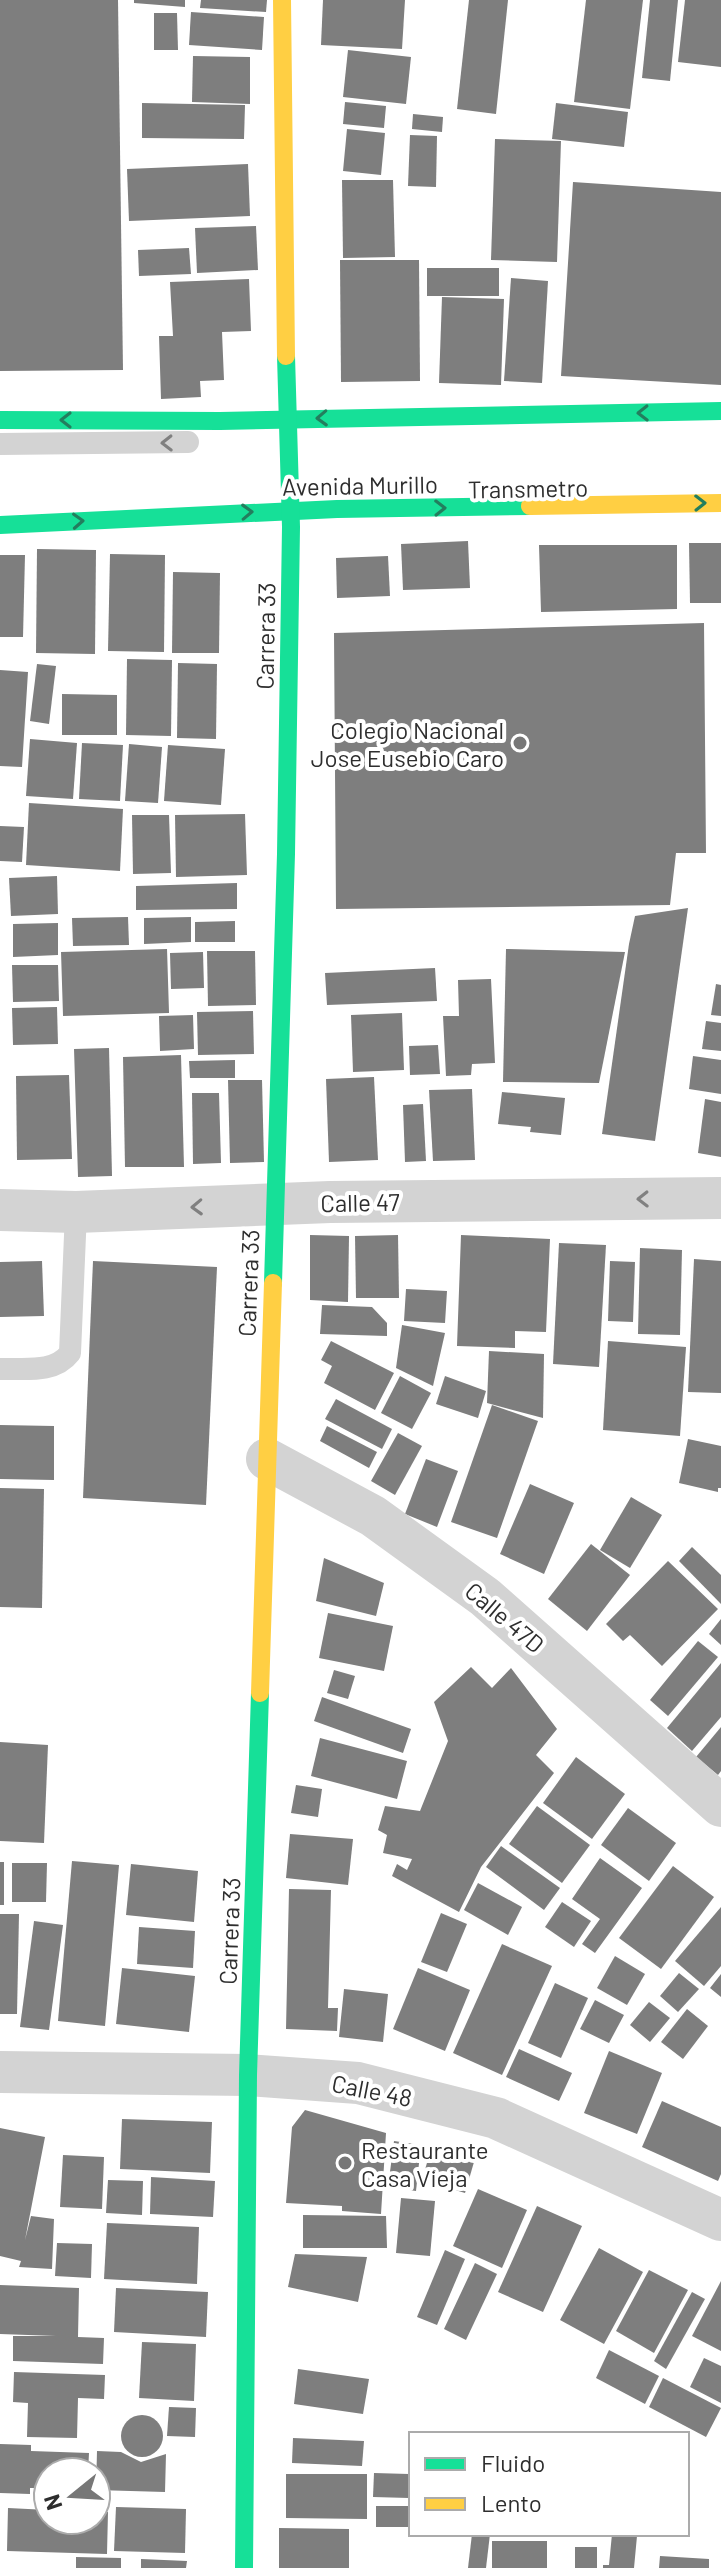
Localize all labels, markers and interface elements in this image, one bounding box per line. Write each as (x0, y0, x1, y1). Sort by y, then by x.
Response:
one-way arrow (636, 404, 649, 422)
one-way arrow (315, 410, 328, 427)
one-way arrow (59, 411, 72, 429)
one-way arrow (160, 434, 173, 451)
street label: Avenida Murillo (282, 469, 438, 501)
street label: Transmetro (467, 472, 589, 504)
one-way arrow (694, 495, 707, 512)
one-way arrow (434, 499, 447, 516)
one-way arrow (241, 503, 254, 520)
one-way arrow (72, 513, 85, 530)
street label: Carrera 33 (250, 582, 280, 690)
place label: Colegio Nacional Jose Eusebio Caro (311, 715, 504, 772)
marker: Colegio Nacional Jose Eusebio Caro (511, 734, 529, 752)
street label: Calle 47 (320, 1187, 400, 1217)
one-way arrow (636, 1190, 649, 1208)
one-way arrow (190, 1198, 203, 1215)
street label: Carrera 33 (232, 1229, 264, 1337)
street label: Calle 47D (460, 1576, 550, 1658)
street label: Carrera 33 (213, 1877, 245, 1985)
street label: Calle 48 (329, 2068, 415, 2112)
place label: Restaurante Casa Vieja (361, 2135, 489, 2192)
marker: Restaurante Casa Vieja (336, 2154, 354, 2172)
legend (409, 2432, 689, 2536)
text: Fluido (481, 2448, 545, 2477)
north arrow (32, 2456, 112, 2536)
text: Lento (481, 2488, 542, 2517)
text: N (37, 2492, 67, 2513)

